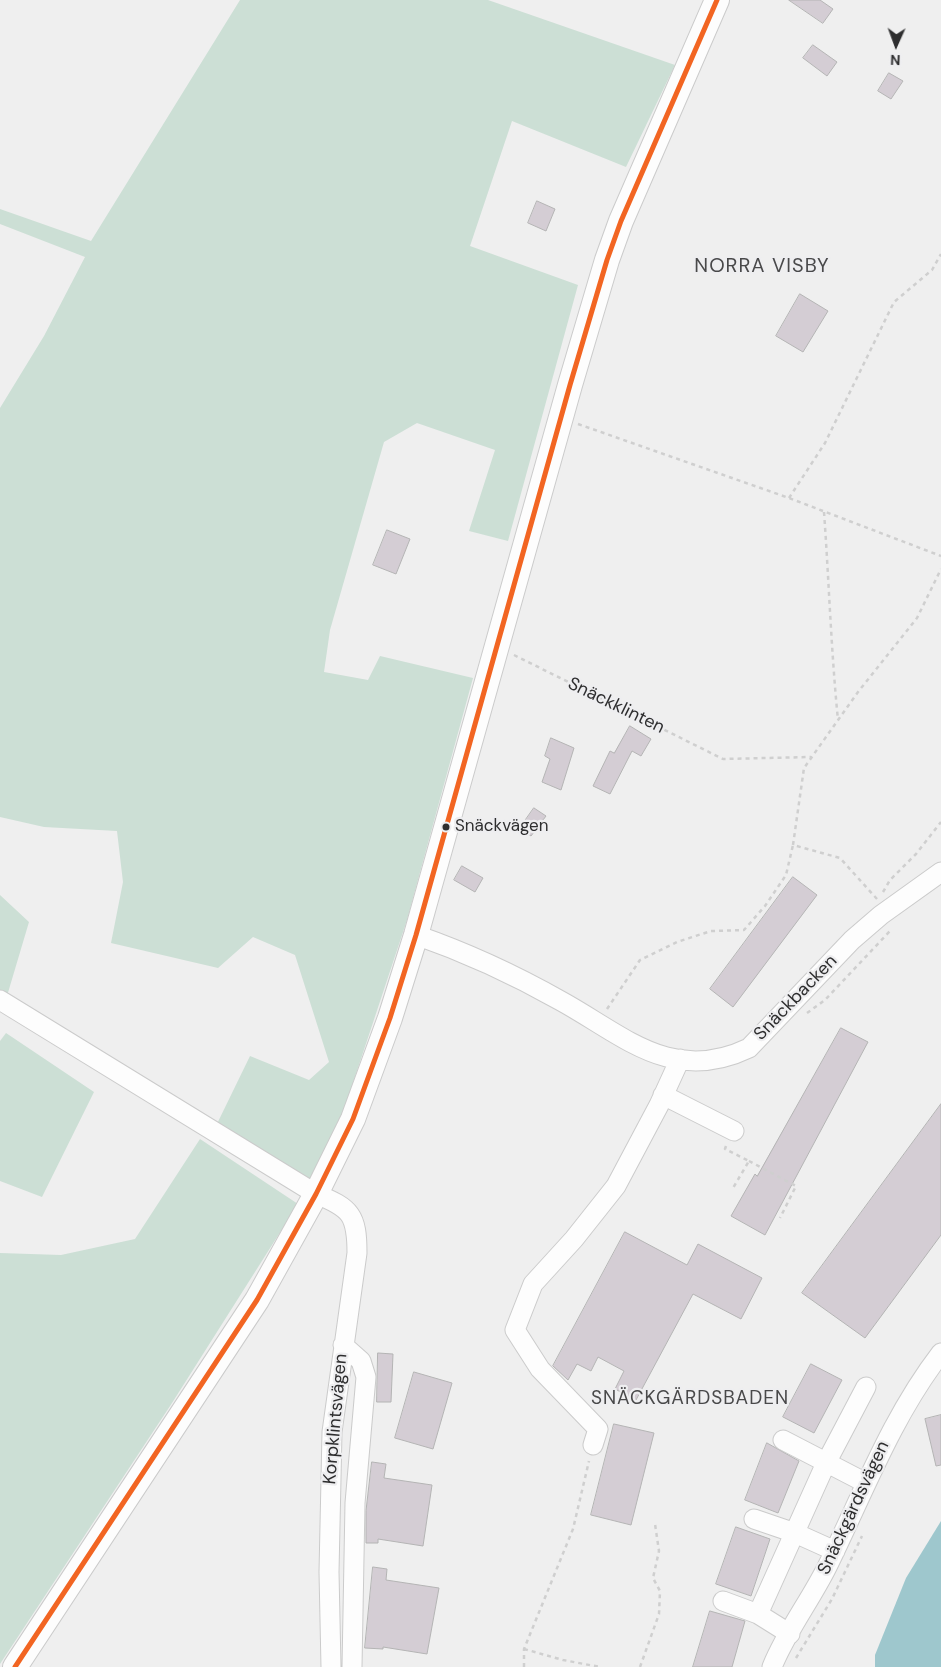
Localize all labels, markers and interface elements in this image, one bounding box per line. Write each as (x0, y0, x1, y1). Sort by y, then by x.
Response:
north arrow (871, 20, 921, 70)
text: N (890, 51, 901, 69)
district label: NORRA VISBY (693, 255, 831, 279)
street label: Snäckklinten (564, 673, 668, 739)
place label: Snäckvägen (455, 817, 548, 837)
marker: Snäckvägen (441, 822, 451, 832)
street label: Snäckbacken (750, 951, 842, 1045)
street label: Korpklintsvägen (320, 1353, 352, 1485)
district label: SNÄCKGÄRDSBADEN (589, 1388, 791, 1410)
street label: Snäckgärdsvägen (814, 1438, 894, 1578)

